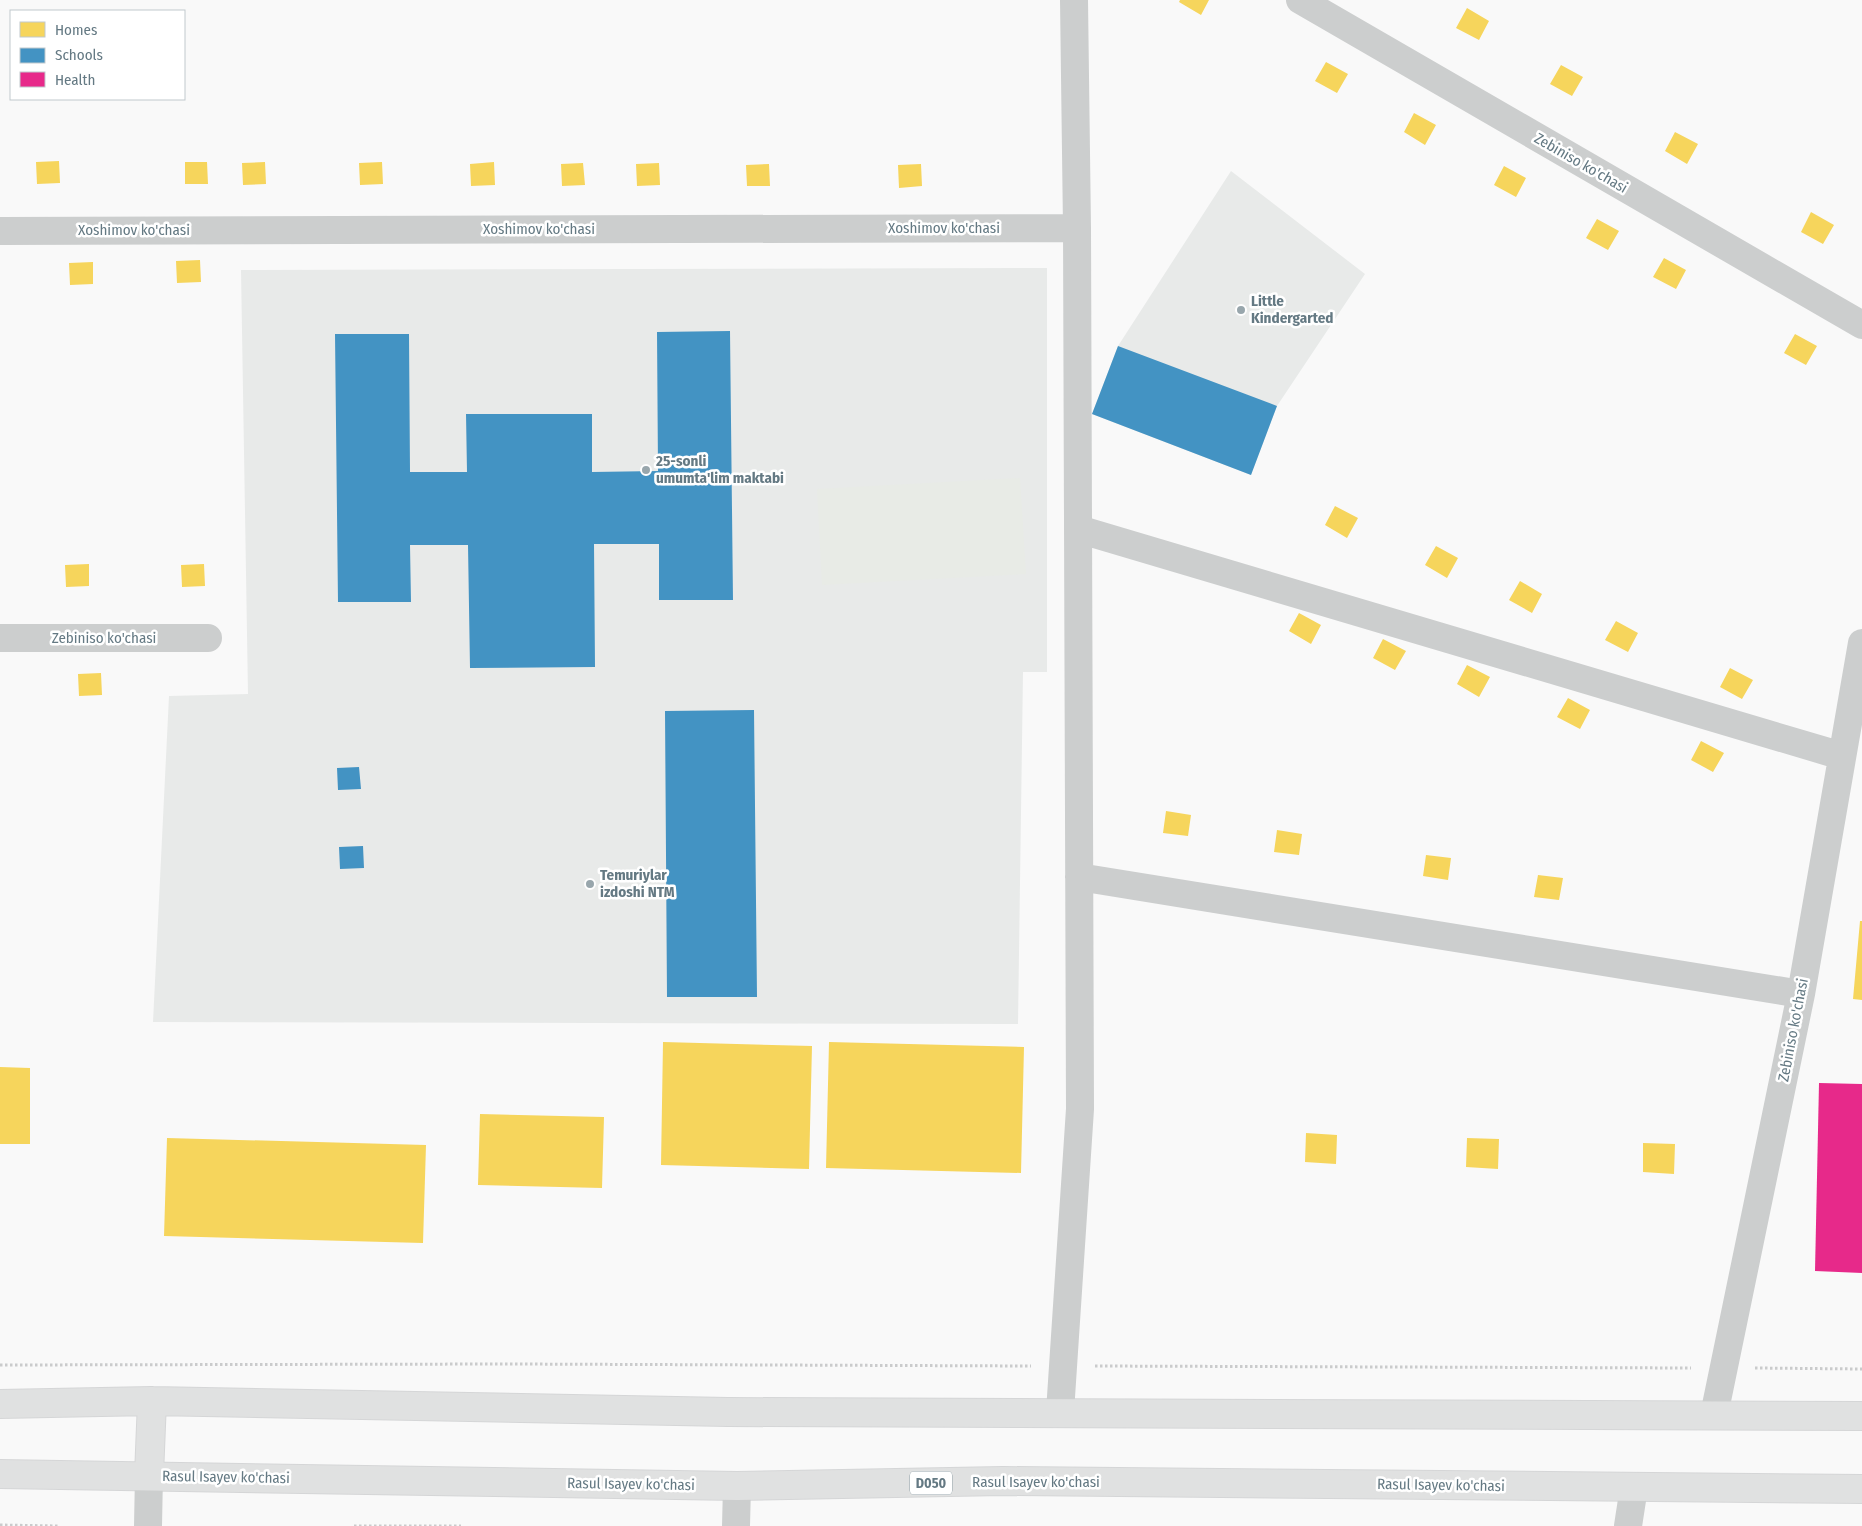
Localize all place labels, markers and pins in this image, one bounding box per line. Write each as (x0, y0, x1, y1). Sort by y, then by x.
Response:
place label: Little Kindergarted (1251, 292, 1333, 327)
marker: Little Kindergarted (1235, 304, 1247, 316)
place label: 25-sonli umumta'lim maktabi (655, 452, 784, 487)
marker: 25-sonli umumta'lim maktabi (640, 464, 652, 476)
place label: Temuriylar izdoshi NTM (600, 866, 675, 901)
marker: Temuriylar izdoshi NTM (584, 878, 596, 890)

